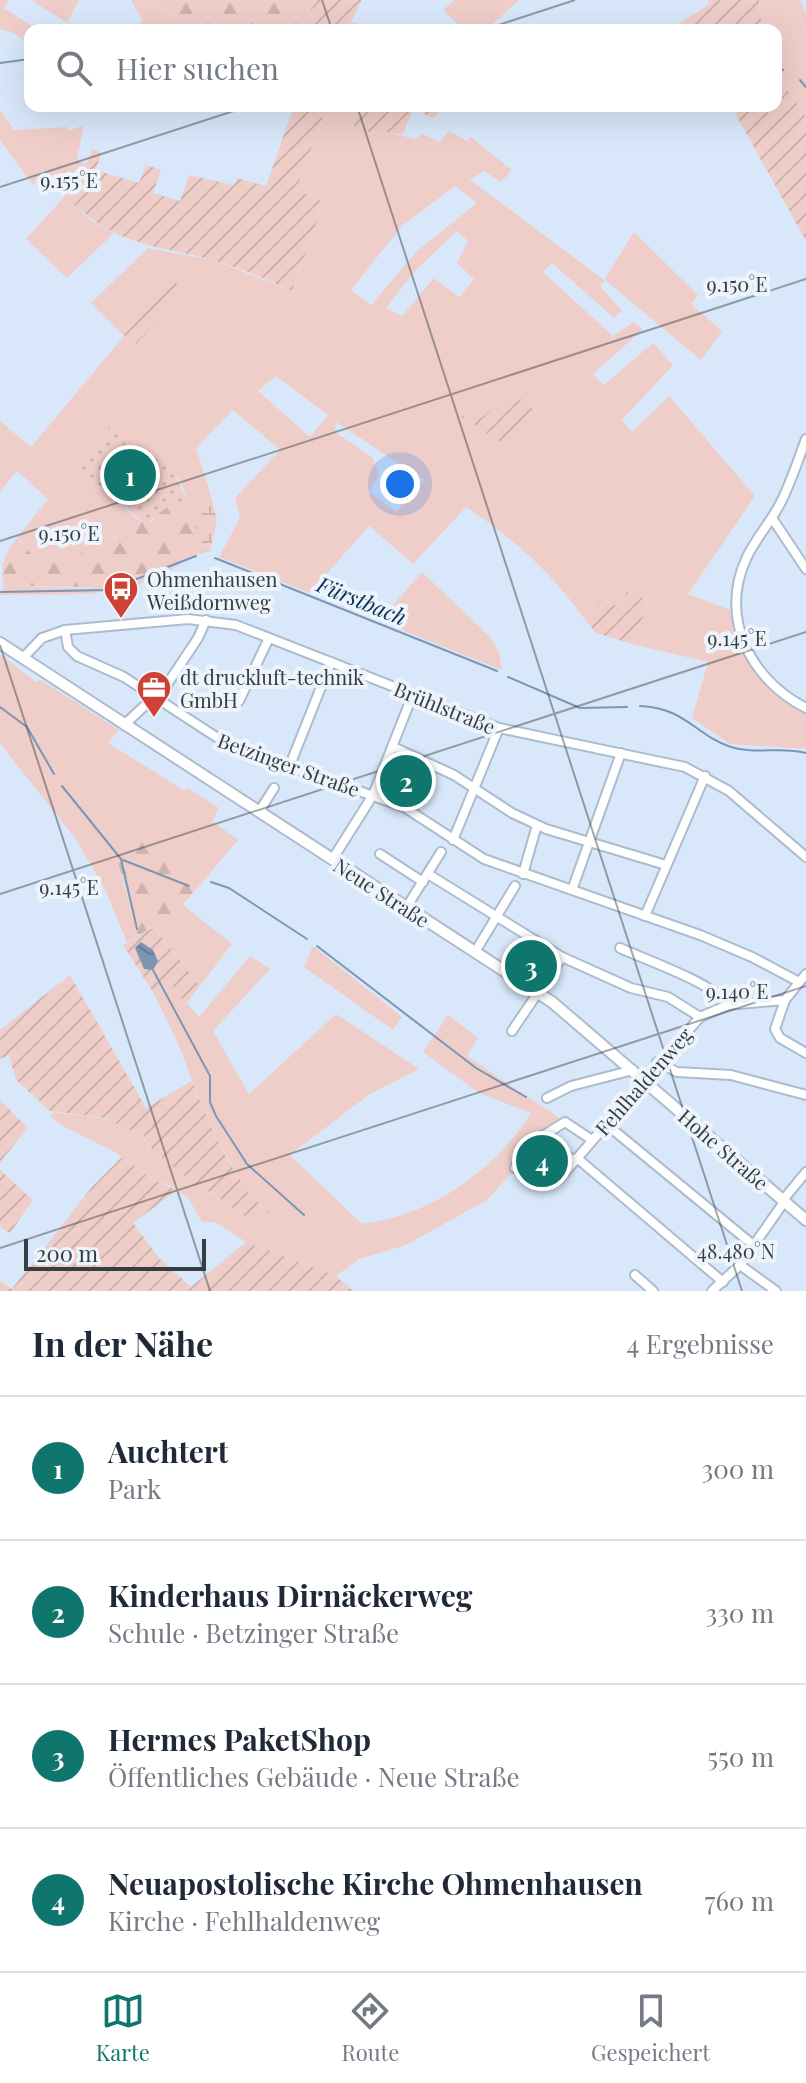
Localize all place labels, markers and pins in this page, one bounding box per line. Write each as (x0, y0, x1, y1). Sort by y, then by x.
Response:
pin: 1 (104, 445, 156, 505)
place label: Ohmenhausen Weißdornweg (146, 565, 278, 615)
bus stop icon: Ohmenhausen Weißdornweg (102, 570, 140, 620)
place label: dt druckluft-technik GmbH (180, 663, 364, 713)
office icon: dt druckluft-technik GmbH (135, 669, 173, 719)
pin: 2 (380, 751, 432, 811)
pin: 3 (505, 936, 557, 996)
pin: 4 (516, 1131, 568, 1191)

